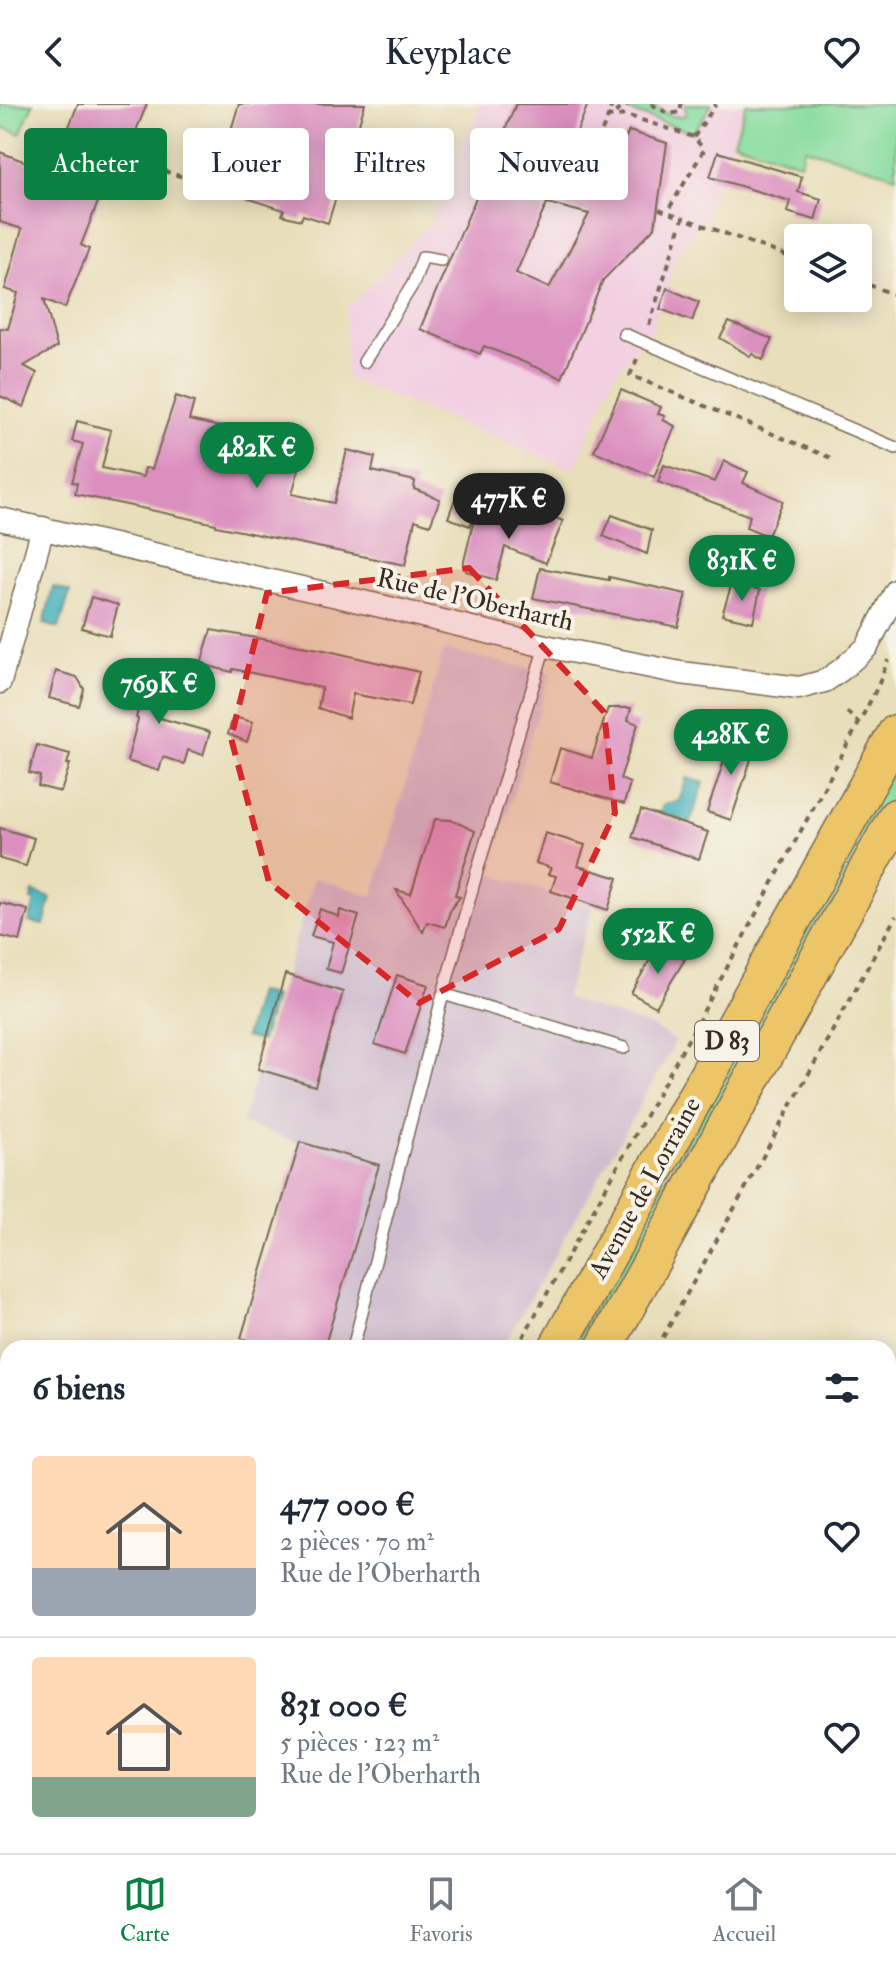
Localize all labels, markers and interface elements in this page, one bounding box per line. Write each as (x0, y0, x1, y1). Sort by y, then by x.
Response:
icon: back (32, 30, 76, 74)
text: Keyplace (384, 30, 512, 75)
icon: heart (820, 30, 864, 74)
chip: Acheter (24, 128, 167, 200)
chip: Louer (183, 128, 309, 200)
chip: Filtres (325, 128, 454, 200)
chip: Nouveau (470, 128, 628, 200)
map controls (784, 224, 872, 312)
button: layers (784, 224, 872, 312)
pin: 482K € (192, 422, 322, 490)
text: 482K € (218, 432, 296, 464)
pin: 477K € (444, 473, 574, 541)
text: 477K € (471, 483, 547, 515)
pin: 831K € (677, 535, 807, 603)
text: 831K € (707, 545, 777, 577)
street label: Rue de l'Oberharth (373, 562, 577, 638)
pin: 769K € (94, 658, 224, 726)
text: 769K € (120, 668, 198, 700)
pin: 428K € (666, 709, 796, 777)
text: 428K € (692, 719, 770, 751)
pin: 552K € (593, 908, 723, 976)
text: 552K € (621, 918, 695, 950)
road number: D 83 (695, 1021, 759, 1061)
street label: Avenue de Lorraine (581, 1092, 708, 1285)
icon: filters (820, 1366, 864, 1410)
text: 6 biens (32, 1367, 125, 1410)
text: 477 000 € (280, 1483, 415, 1526)
icon: home (96, 1488, 192, 1584)
icon: heart (820, 1514, 864, 1558)
text: 2 pièces · 70 m² (280, 1526, 434, 1558)
text: Rue de l'Oberharth (280, 1558, 481, 1590)
text: 831 000 € (280, 1684, 408, 1727)
icon: home (96, 1689, 192, 1785)
icon: heart (820, 1715, 864, 1759)
text: 5 pièces · 123 m² (280, 1727, 439, 1759)
text: Rue de l'Oberharth (280, 1759, 481, 1791)
tab: Carte (120, 1872, 169, 1948)
tab: Favoris (409, 1872, 473, 1948)
tab: Accueil (712, 1872, 776, 1948)

